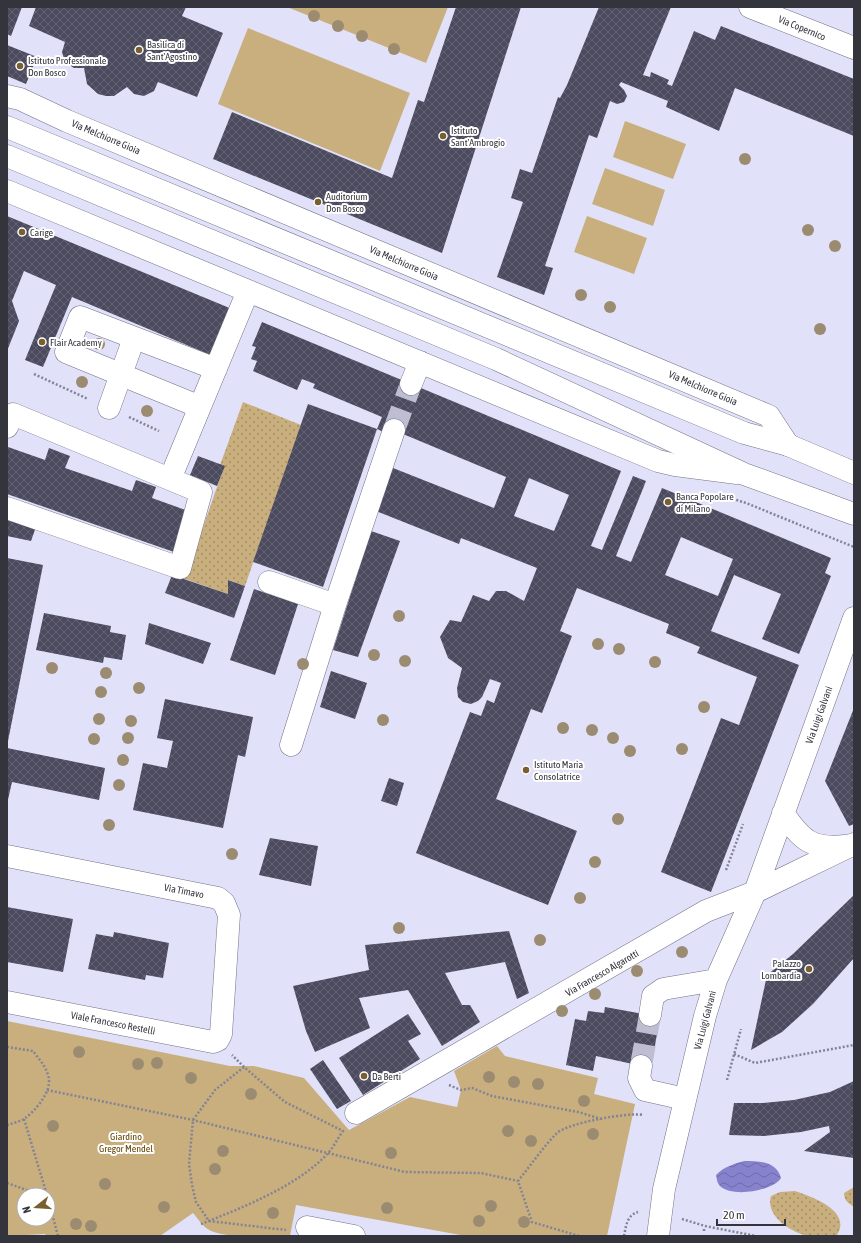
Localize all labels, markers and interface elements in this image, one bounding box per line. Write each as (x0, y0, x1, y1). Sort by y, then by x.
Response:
street label: Via Copernico (777, 13, 828, 43)
place label: Basilica di Sant'Agostino (147, 39, 197, 62)
marker: Basilica di Sant'Agostino (134, 45, 144, 55)
place label: Istituto Professionale Don Bosco (28, 55, 107, 78)
marker: Istituto Professionale Don Bosco (15, 61, 25, 71)
street label: Via Melchiorre Gioia (70, 118, 142, 157)
place label: Istituto Sant'Ambrogio (451, 125, 505, 148)
marker: Istituto Sant'Ambrogio (438, 131, 448, 141)
place label: Auditorium Don Bosco (326, 191, 368, 214)
marker: Auditorium Don Bosco (313, 197, 323, 207)
marker: Carige (17, 227, 27, 237)
place label: Carige (30, 227, 54, 238)
street label: Via Melchiorre Gioia (368, 244, 440, 283)
marker: Flair Academy (37, 337, 47, 347)
place label: Flair Academy (50, 337, 102, 348)
street label: Via Melchiorre Gioia (667, 369, 739, 408)
place label: Banca Popolare di Milano (676, 491, 734, 514)
marker: Banca Popolare di Milano (663, 497, 673, 507)
street label: Via Luigi Galvani (803, 685, 835, 745)
place label: Istituto Maria Consolatrice (534, 759, 583, 782)
marker: Istituto Maria Consolatrice (521, 765, 531, 775)
street label: Via Timavo (163, 882, 205, 900)
street label: Via Francesco Algarotti (563, 948, 641, 998)
place label: Palazzo Lombardia (761, 958, 801, 981)
marker: Palazzo Lombardia (804, 964, 814, 974)
street label: Via Luigi Galvani (692, 989, 718, 1051)
street label: Viale Francesco Restelli (70, 1009, 156, 1037)
marker: Da Berti (359, 1071, 369, 1081)
place label: Da Berti (372, 1071, 401, 1082)
park label: Giardino Gregor Mendel (99, 1131, 153, 1154)
north arrow (16, 1187, 56, 1227)
scale bar (717, 1201, 785, 1227)
text: N (20, 1205, 33, 1215)
text: 20 m (723, 1208, 745, 1222)

